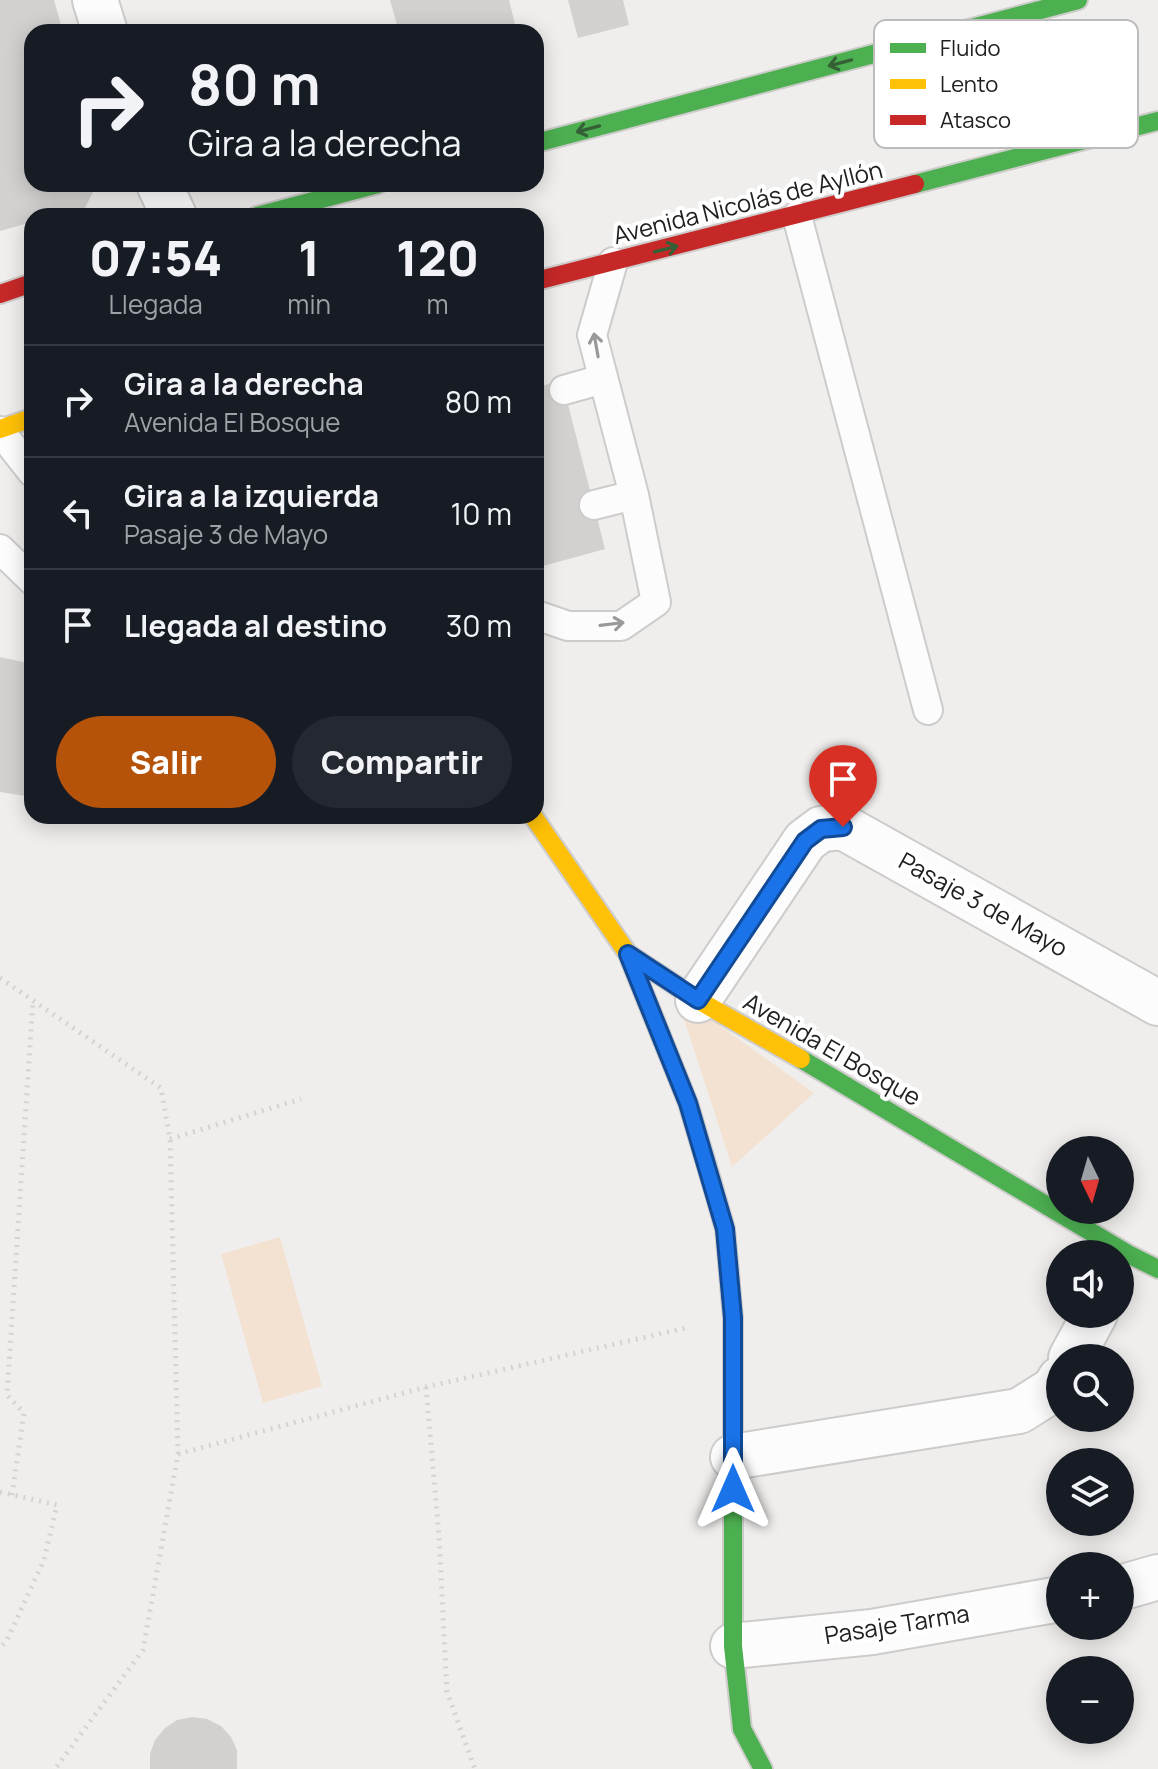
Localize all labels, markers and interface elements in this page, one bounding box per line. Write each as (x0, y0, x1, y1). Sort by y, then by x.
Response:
legend (874, 20, 1138, 148)
text: Fluido (940, 33, 1000, 63)
text: 80 m (188, 45, 321, 122)
icon: right (56, 56, 160, 160)
one-way arrow (827, 56, 853, 71)
text: Lento (940, 69, 998, 99)
text: Atasco (940, 105, 1011, 135)
text: Gira a la derecha (188, 118, 461, 167)
one-way arrow (576, 122, 602, 137)
street label: Avenida Nicolás de Ayllón (609, 152, 886, 251)
text: 07:54 (89, 225, 222, 290)
text: 1 (298, 225, 320, 290)
text: 120 (396, 225, 479, 290)
one-way arrow (653, 240, 678, 255)
text: Llegada (109, 286, 203, 322)
text: min (287, 286, 331, 322)
text: m (426, 286, 448, 322)
one-way arrow (587, 332, 602, 358)
text: Gira a la derecha (124, 363, 364, 404)
icon: right (56, 379, 100, 423)
text: 80 m (445, 381, 512, 422)
text: Avenida El Bosque (124, 404, 340, 440)
text: Gira a la izquierda (124, 475, 379, 516)
icon: left (56, 491, 100, 535)
text: 10 m (451, 493, 512, 534)
text: Pasaje 3 de Mayo (124, 516, 328, 552)
icon: arrive (56, 603, 100, 647)
text: Llegada al destino (124, 605, 387, 646)
text: 30 m (446, 605, 512, 646)
one-way arrow (598, 617, 624, 632)
button: Salir (56, 716, 276, 808)
button: Compartir (292, 716, 512, 808)
pin (809, 745, 877, 827)
icon: arrive (821, 757, 865, 801)
street label: Pasaje 3 de Mayo (893, 844, 1074, 964)
street label: Avenida El Bosque (738, 984, 928, 1113)
north arrow (1046, 1136, 1134, 1224)
map controls (1046, 1136, 1134, 1744)
button: sound (1046, 1240, 1134, 1328)
button: search (1046, 1344, 1134, 1432)
position arrow (691, 1447, 775, 1531)
button: layers (1046, 1448, 1134, 1536)
button: + (1046, 1552, 1134, 1640)
street label: Pasaje Tarma (822, 1596, 972, 1651)
button: − (1046, 1656, 1134, 1744)

